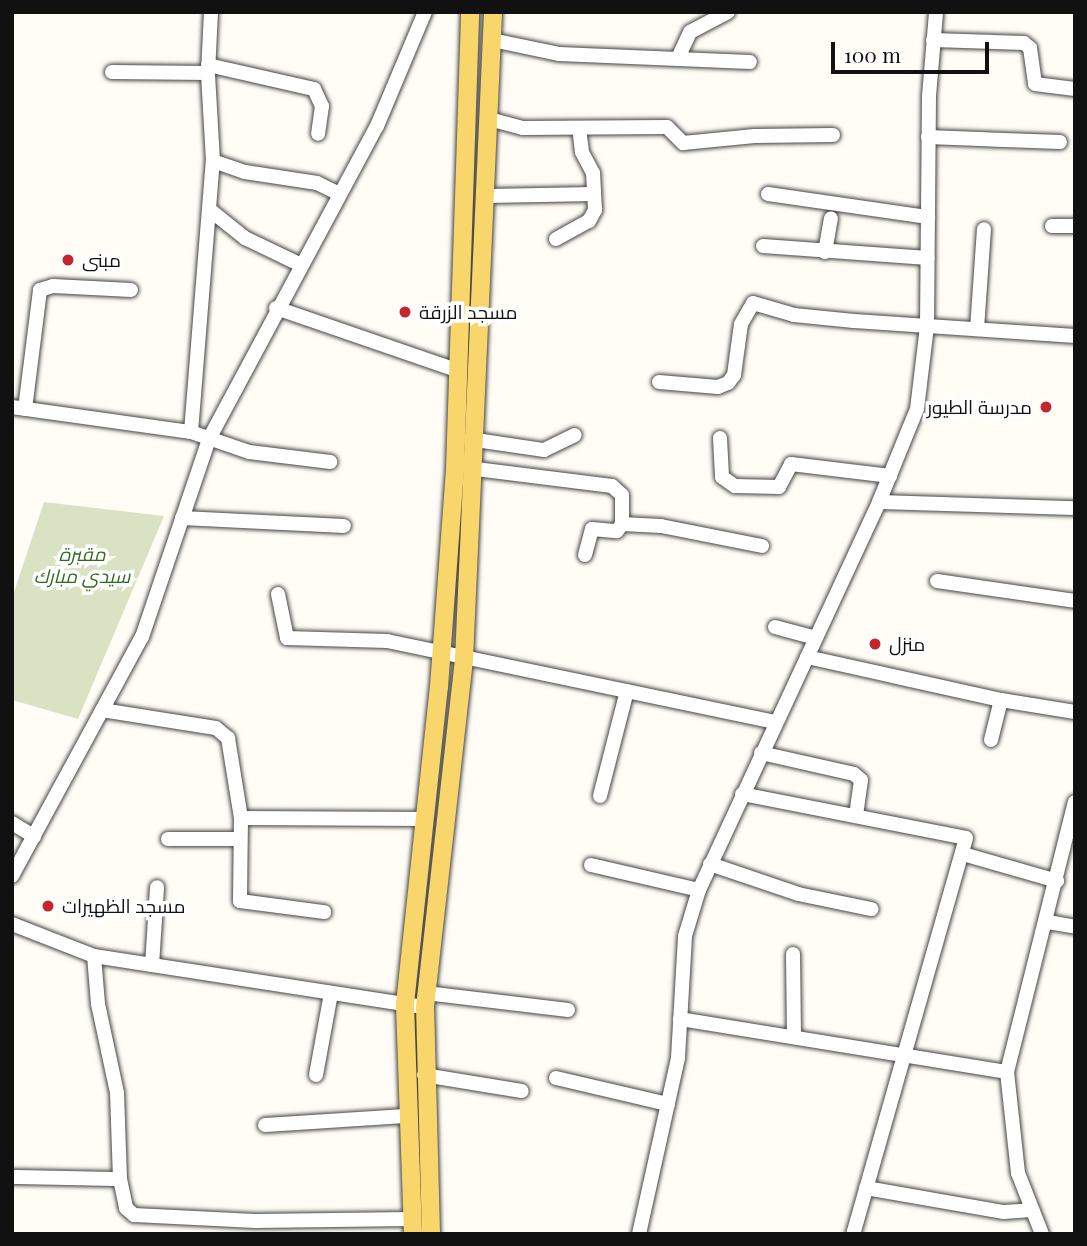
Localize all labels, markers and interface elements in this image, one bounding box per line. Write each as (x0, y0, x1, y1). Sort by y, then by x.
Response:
scale bar (835, 28, 992, 72)
text: 100 m (844, 40, 901, 68)
place label: مبنى (82, 249, 121, 271)
marker: مبنى (60, 252, 76, 268)
place label: مسجد الزرقة (419, 301, 517, 323)
marker: مسجد الزرقة (397, 304, 413, 320)
place label: مدرسة الطيور (927, 396, 1032, 418)
marker: مدرسة الطيور (1038, 399, 1054, 415)
park label: مقبرة سيدي مبارك (34, 543, 130, 587)
place label: منزل (889, 633, 925, 655)
marker: منزل (867, 636, 883, 652)
place label: مسجد الظهيرات (62, 895, 185, 917)
marker: مسجد الظهيرات (40, 898, 56, 914)

